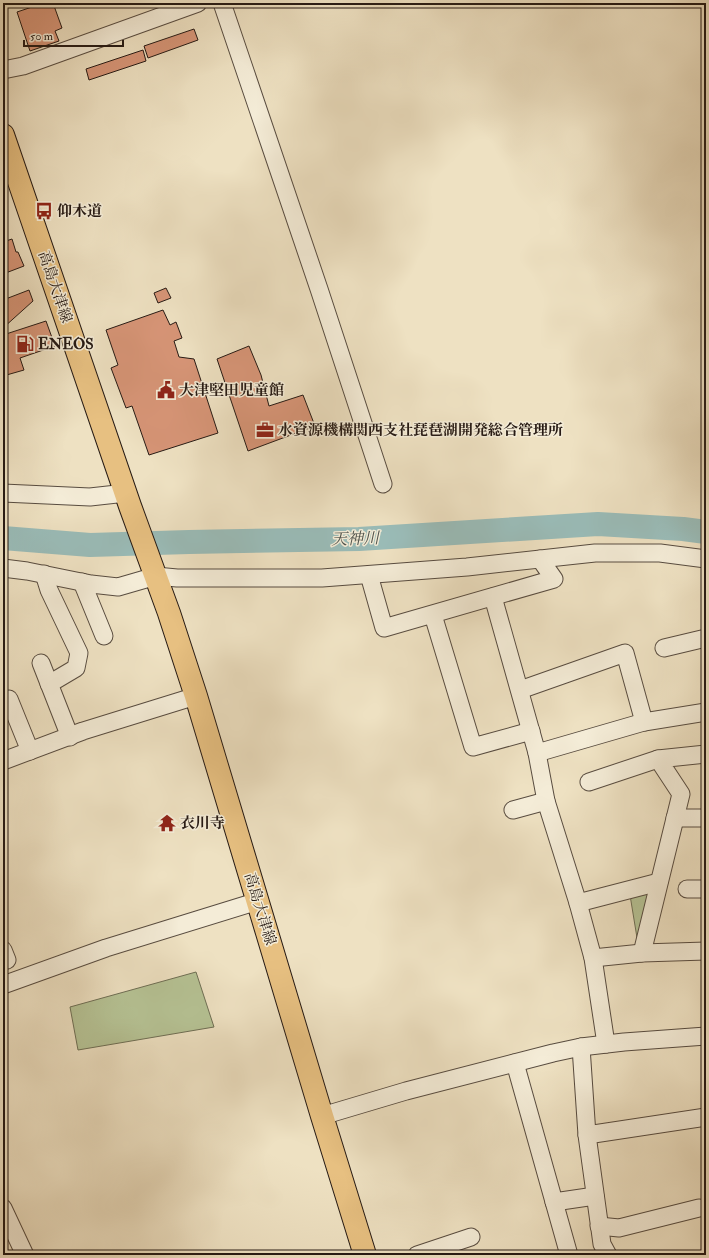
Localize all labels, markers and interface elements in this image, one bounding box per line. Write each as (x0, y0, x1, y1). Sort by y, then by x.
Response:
scale bar (24, 22, 123, 48)
text: 50 m (30, 29, 54, 44)
bus stop icon: 仰木道 (34, 201, 54, 221)
place label: 仰木道 (57, 202, 102, 221)
street label: 高島大津線 (34, 248, 76, 326)
fuel station icon: ENEOS (15, 334, 35, 354)
place label: ENEOS (38, 335, 94, 354)
public building icon: 大津堅田児童館 (156, 380, 176, 400)
place label: 大津堅田児童館 (179, 381, 284, 400)
office icon: 水資源機構関西支社琵琶湖開発総合管理所 (255, 420, 275, 440)
place label: 水資源機構関西支社琵琶湖開発総合管理所 (278, 421, 563, 440)
water label: 天神川 (331, 528, 381, 550)
temple icon: 衣川寺 (157, 813, 177, 833)
place label: 衣川寺 (180, 814, 225, 833)
street label: 高島大津線 (240, 870, 280, 948)

